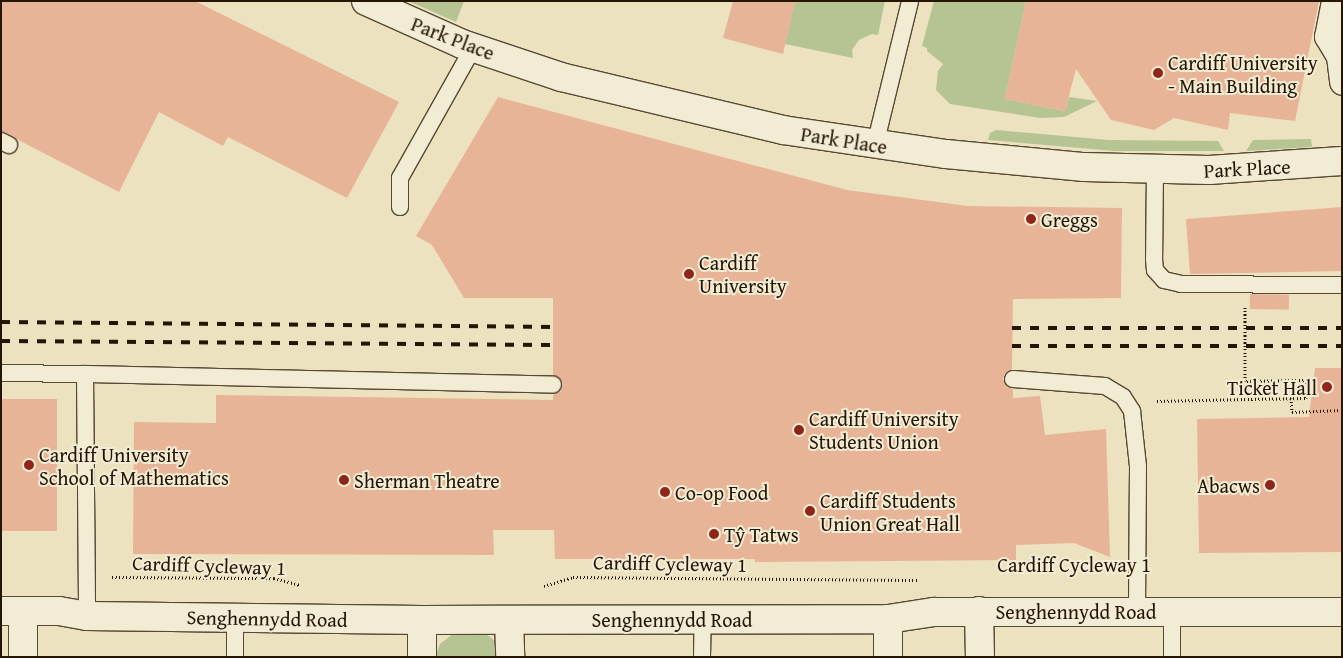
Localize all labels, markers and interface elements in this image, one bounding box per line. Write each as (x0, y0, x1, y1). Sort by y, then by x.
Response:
street label: Park Place (408, 11, 498, 65)
place label: Cardiff University - Main Building (1168, 50, 1318, 97)
marker: Cardiff University - Main Building (1152, 67, 1164, 79)
street label: Park Place (799, 121, 889, 159)
street label: Park Place (1203, 154, 1291, 182)
place label: Greggs (1041, 207, 1098, 231)
marker: Greggs (1025, 213, 1037, 225)
place label: Cardiff University (699, 250, 787, 297)
marker: Cardiff University (683, 268, 695, 280)
place label: Ticket Hall (1227, 375, 1317, 399)
marker: Ticket Hall (1321, 381, 1333, 393)
place label: Cardiff University Students Union (809, 406, 959, 453)
marker: Cardiff University Students Union (793, 424, 805, 436)
place label: Cardiff University School of Mathematics (39, 442, 229, 489)
marker: Cardiff University School of Mathematics (23, 459, 35, 471)
place label: Sherman Theatre (354, 468, 500, 492)
place label: Abacws (1197, 473, 1260, 497)
marker: Sherman Theatre (338, 474, 350, 486)
marker: Abacws (1264, 479, 1276, 491)
place label: Co-op Food (675, 480, 768, 504)
marker: Co-op Food (659, 486, 671, 498)
place label: Cardiff Students Union Great Hall (820, 488, 960, 535)
marker: Cardiff Students Union Great Hall (804, 505, 816, 517)
place label: Tŷ Tatws (724, 522, 799, 546)
marker: Tŷ Tatws (708, 528, 720, 540)
street label: Cardiff Cycleway 1 (132, 550, 286, 580)
street label: Cardiff Cycleway 1 (593, 550, 747, 576)
street label: Cardiff Cycleway 1 (997, 552, 1151, 576)
street label: Senghennydd Road (996, 599, 1156, 623)
street label: Senghennydd Road (186, 605, 348, 631)
street label: Senghennydd Road (592, 607, 752, 631)

